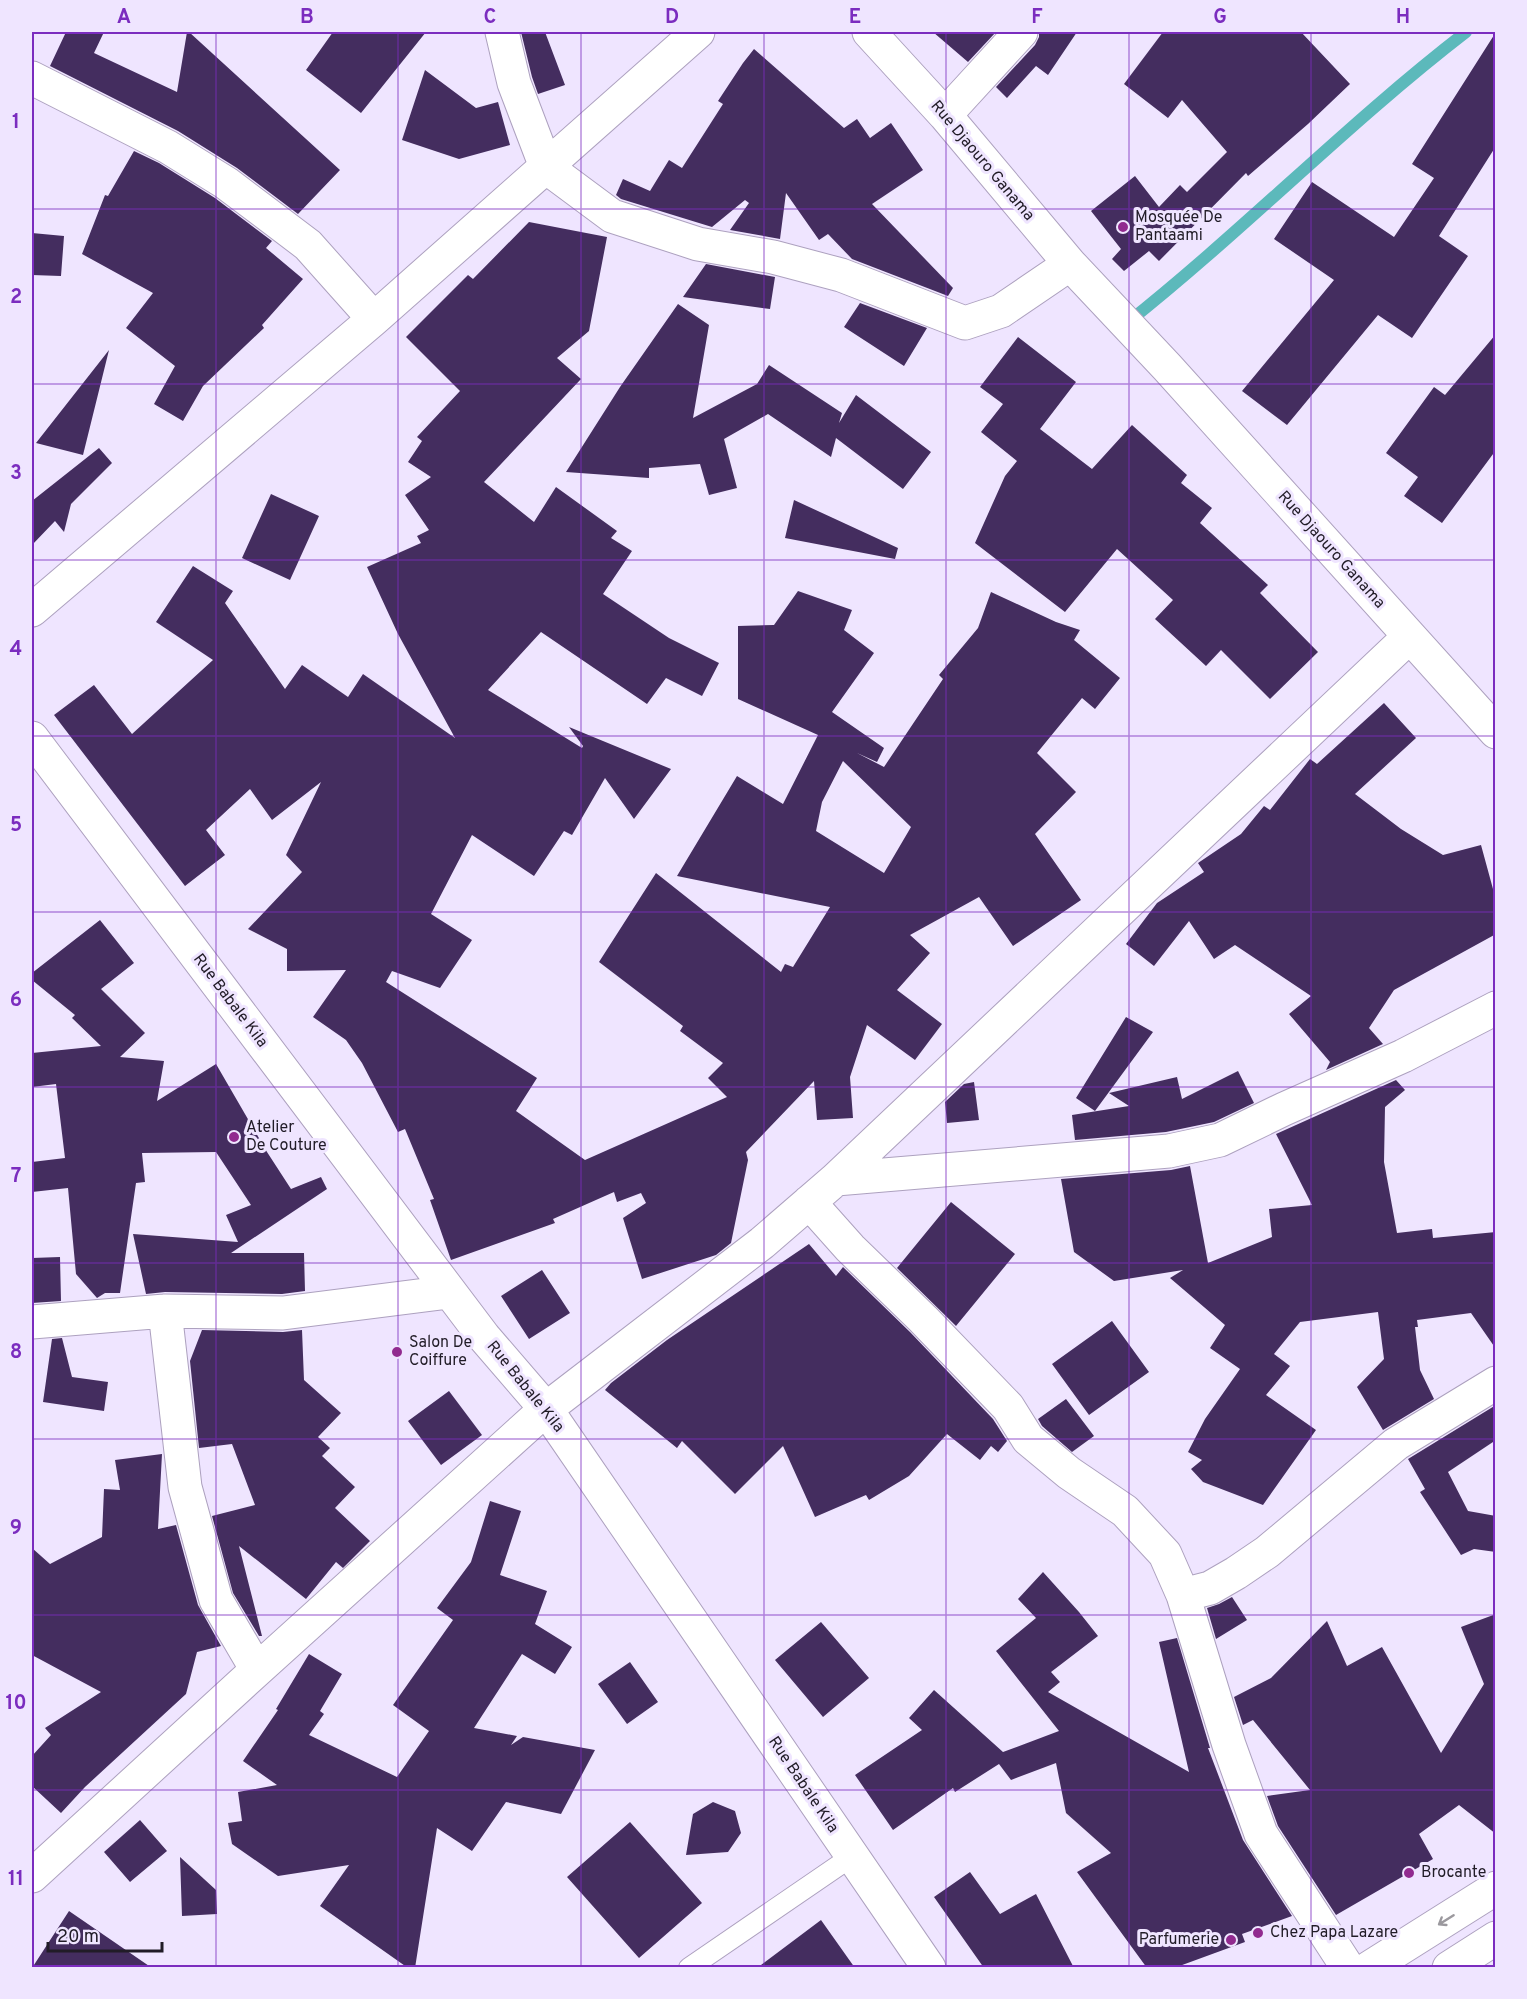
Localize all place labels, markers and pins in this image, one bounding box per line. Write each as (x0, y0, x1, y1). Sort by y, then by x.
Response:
place label: Mosquée De Pantaami (1135, 208, 1222, 246)
marker: Mosquée De Pantaami (1116, 220, 1130, 234)
place label: Atelier De Couture (246, 1118, 327, 1156)
marker: Atelier De Couture (227, 1130, 241, 1144)
place label: Salon De Coiffure (409, 1333, 472, 1371)
marker: Salon De Coiffure (390, 1345, 404, 1359)
place label: Brocante (1421, 1863, 1486, 1883)
marker: Brocante (1402, 1866, 1416, 1880)
place label: Chez Papa Lazare (1270, 1923, 1398, 1943)
marker: Chez Papa Lazare (1251, 1926, 1265, 1940)
place label: Parfumerie (1139, 1930, 1219, 1950)
marker: Parfumerie (1224, 1933, 1238, 1947)

